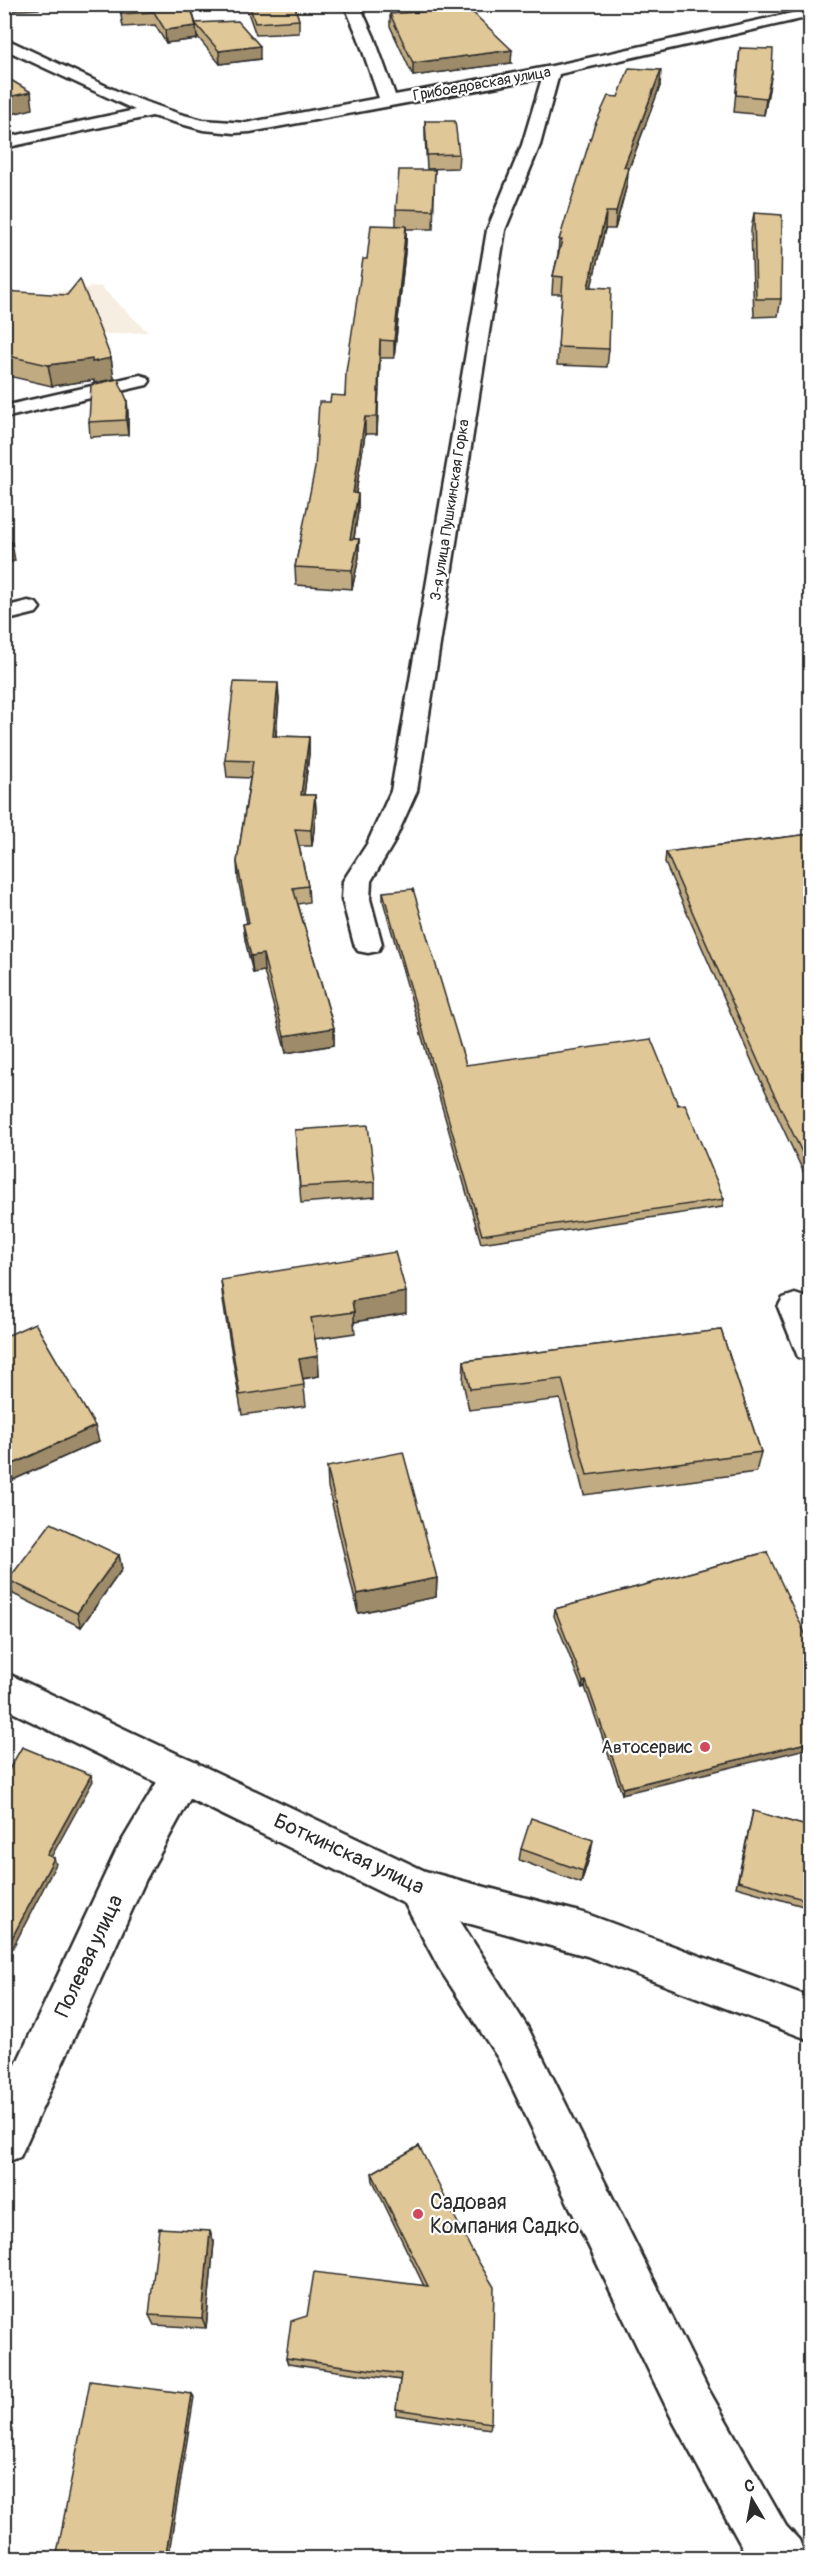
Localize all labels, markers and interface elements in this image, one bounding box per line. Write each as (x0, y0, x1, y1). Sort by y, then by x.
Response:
street label: Грибоедовская улица (412, 63, 552, 105)
street label: 3-я улица Пушкинская Горка (426, 418, 474, 602)
place label: Автосервис (601, 1736, 693, 1759)
marker: Автосервис (698, 1740, 712, 1754)
street label: Боткинская улица (269, 1807, 429, 1901)
street label: Полевая улица (49, 1890, 129, 2022)
place label: Садовая Компания Садко (430, 2189, 579, 2240)
marker: Садовая Компания Садко (411, 2207, 425, 2221)
north arrow (722, 2470, 782, 2530)
text: С (743, 2475, 756, 2497)

